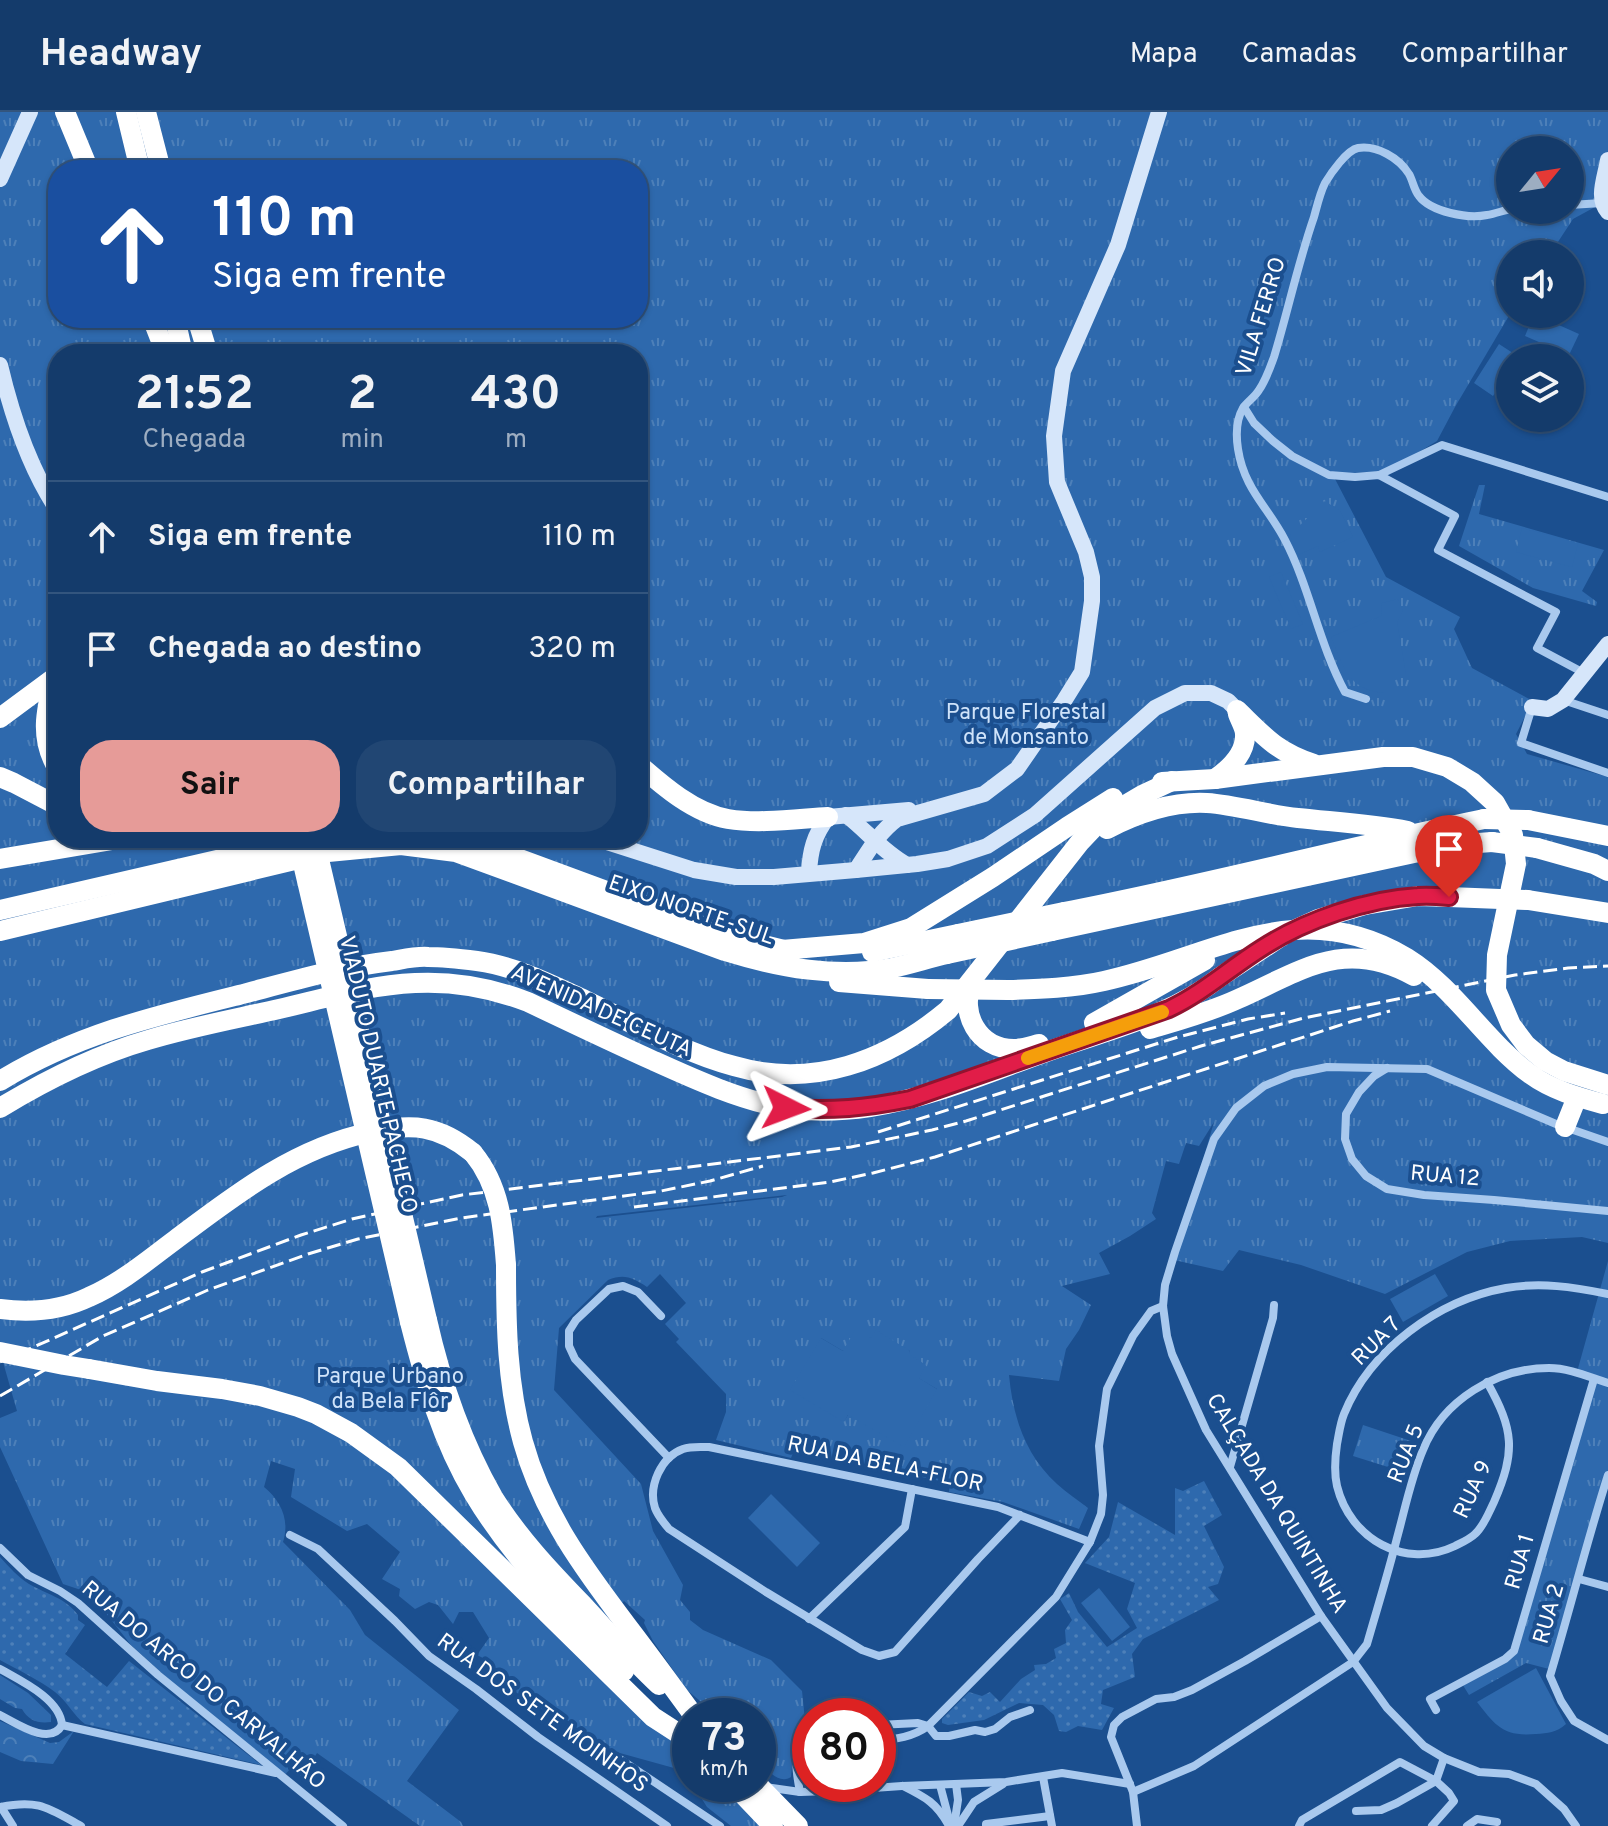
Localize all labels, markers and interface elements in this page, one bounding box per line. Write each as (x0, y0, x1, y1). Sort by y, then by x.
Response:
text: Headway (40, 31, 202, 80)
text: Mapa (1130, 37, 1197, 73)
text: Camadas (1241, 37, 1357, 73)
text: Compartilhar (1401, 37, 1568, 73)
north arrow (1496, 136, 1584, 224)
map controls (1496, 136, 1584, 432)
text: 110 m (212, 186, 357, 256)
icon: ahead (80, 192, 184, 296)
button: sound (1496, 240, 1584, 328)
street label: VILA FERRO (1231, 254, 1293, 380)
text: Siga em frente (212, 255, 446, 301)
button: layers (1496, 344, 1584, 432)
text: 21:52 (135, 366, 254, 426)
text: 2 (348, 366, 377, 426)
text: 430 (471, 366, 561, 426)
text: Chegada (143, 424, 246, 457)
text: min (341, 424, 384, 457)
text: m (505, 424, 527, 457)
icon: ahead (80, 515, 124, 559)
text: Siga em frente (148, 519, 352, 556)
text: 110 m (542, 519, 616, 556)
icon: arrive (80, 627, 124, 671)
text: Chegada ao destino (148, 631, 422, 668)
text: 320 m (528, 631, 616, 668)
park label: Parque Florestal de Monsanto (946, 700, 1106, 752)
button: Sair (80, 740, 340, 832)
button: Compartilhar (356, 740, 616, 832)
pin (1415, 815, 1483, 897)
icon: arrive (1427, 827, 1471, 871)
street label: EIXO NORTE-SUL (605, 870, 777, 952)
street label: VIADUTO DUARTE PACHECO (332, 933, 422, 1217)
street label: AVENIDA DE CEUTA (506, 960, 696, 1064)
position arrow (744, 1066, 828, 1150)
street label: RUA 12 (1409, 1161, 1481, 1193)
street label: RUA 7 (1347, 1312, 1407, 1372)
park label: Parque Urbano da Bela Flôr (316, 1364, 464, 1416)
street label: CALÇADA DA QUINTINHA (1199, 1389, 1353, 1619)
street label: RUA 5 (1383, 1420, 1431, 1488)
street label: RUA DA BELA-FLOR (785, 1431, 985, 1499)
street label: RUA 9 (1449, 1457, 1499, 1523)
street label: RUA 1 (1500, 1531, 1542, 1593)
street label: RUA DO ARCO DO CARVALHÃO (75, 1574, 332, 1796)
street label: RUA 2 (1529, 1581, 1571, 1647)
street label: RUA DOS SETE MOINHOS (431, 1628, 653, 1800)
speed limit sign: 80 (792, 1698, 896, 1802)
text: 73 (702, 1715, 746, 1765)
text: km/h (700, 1757, 748, 1783)

